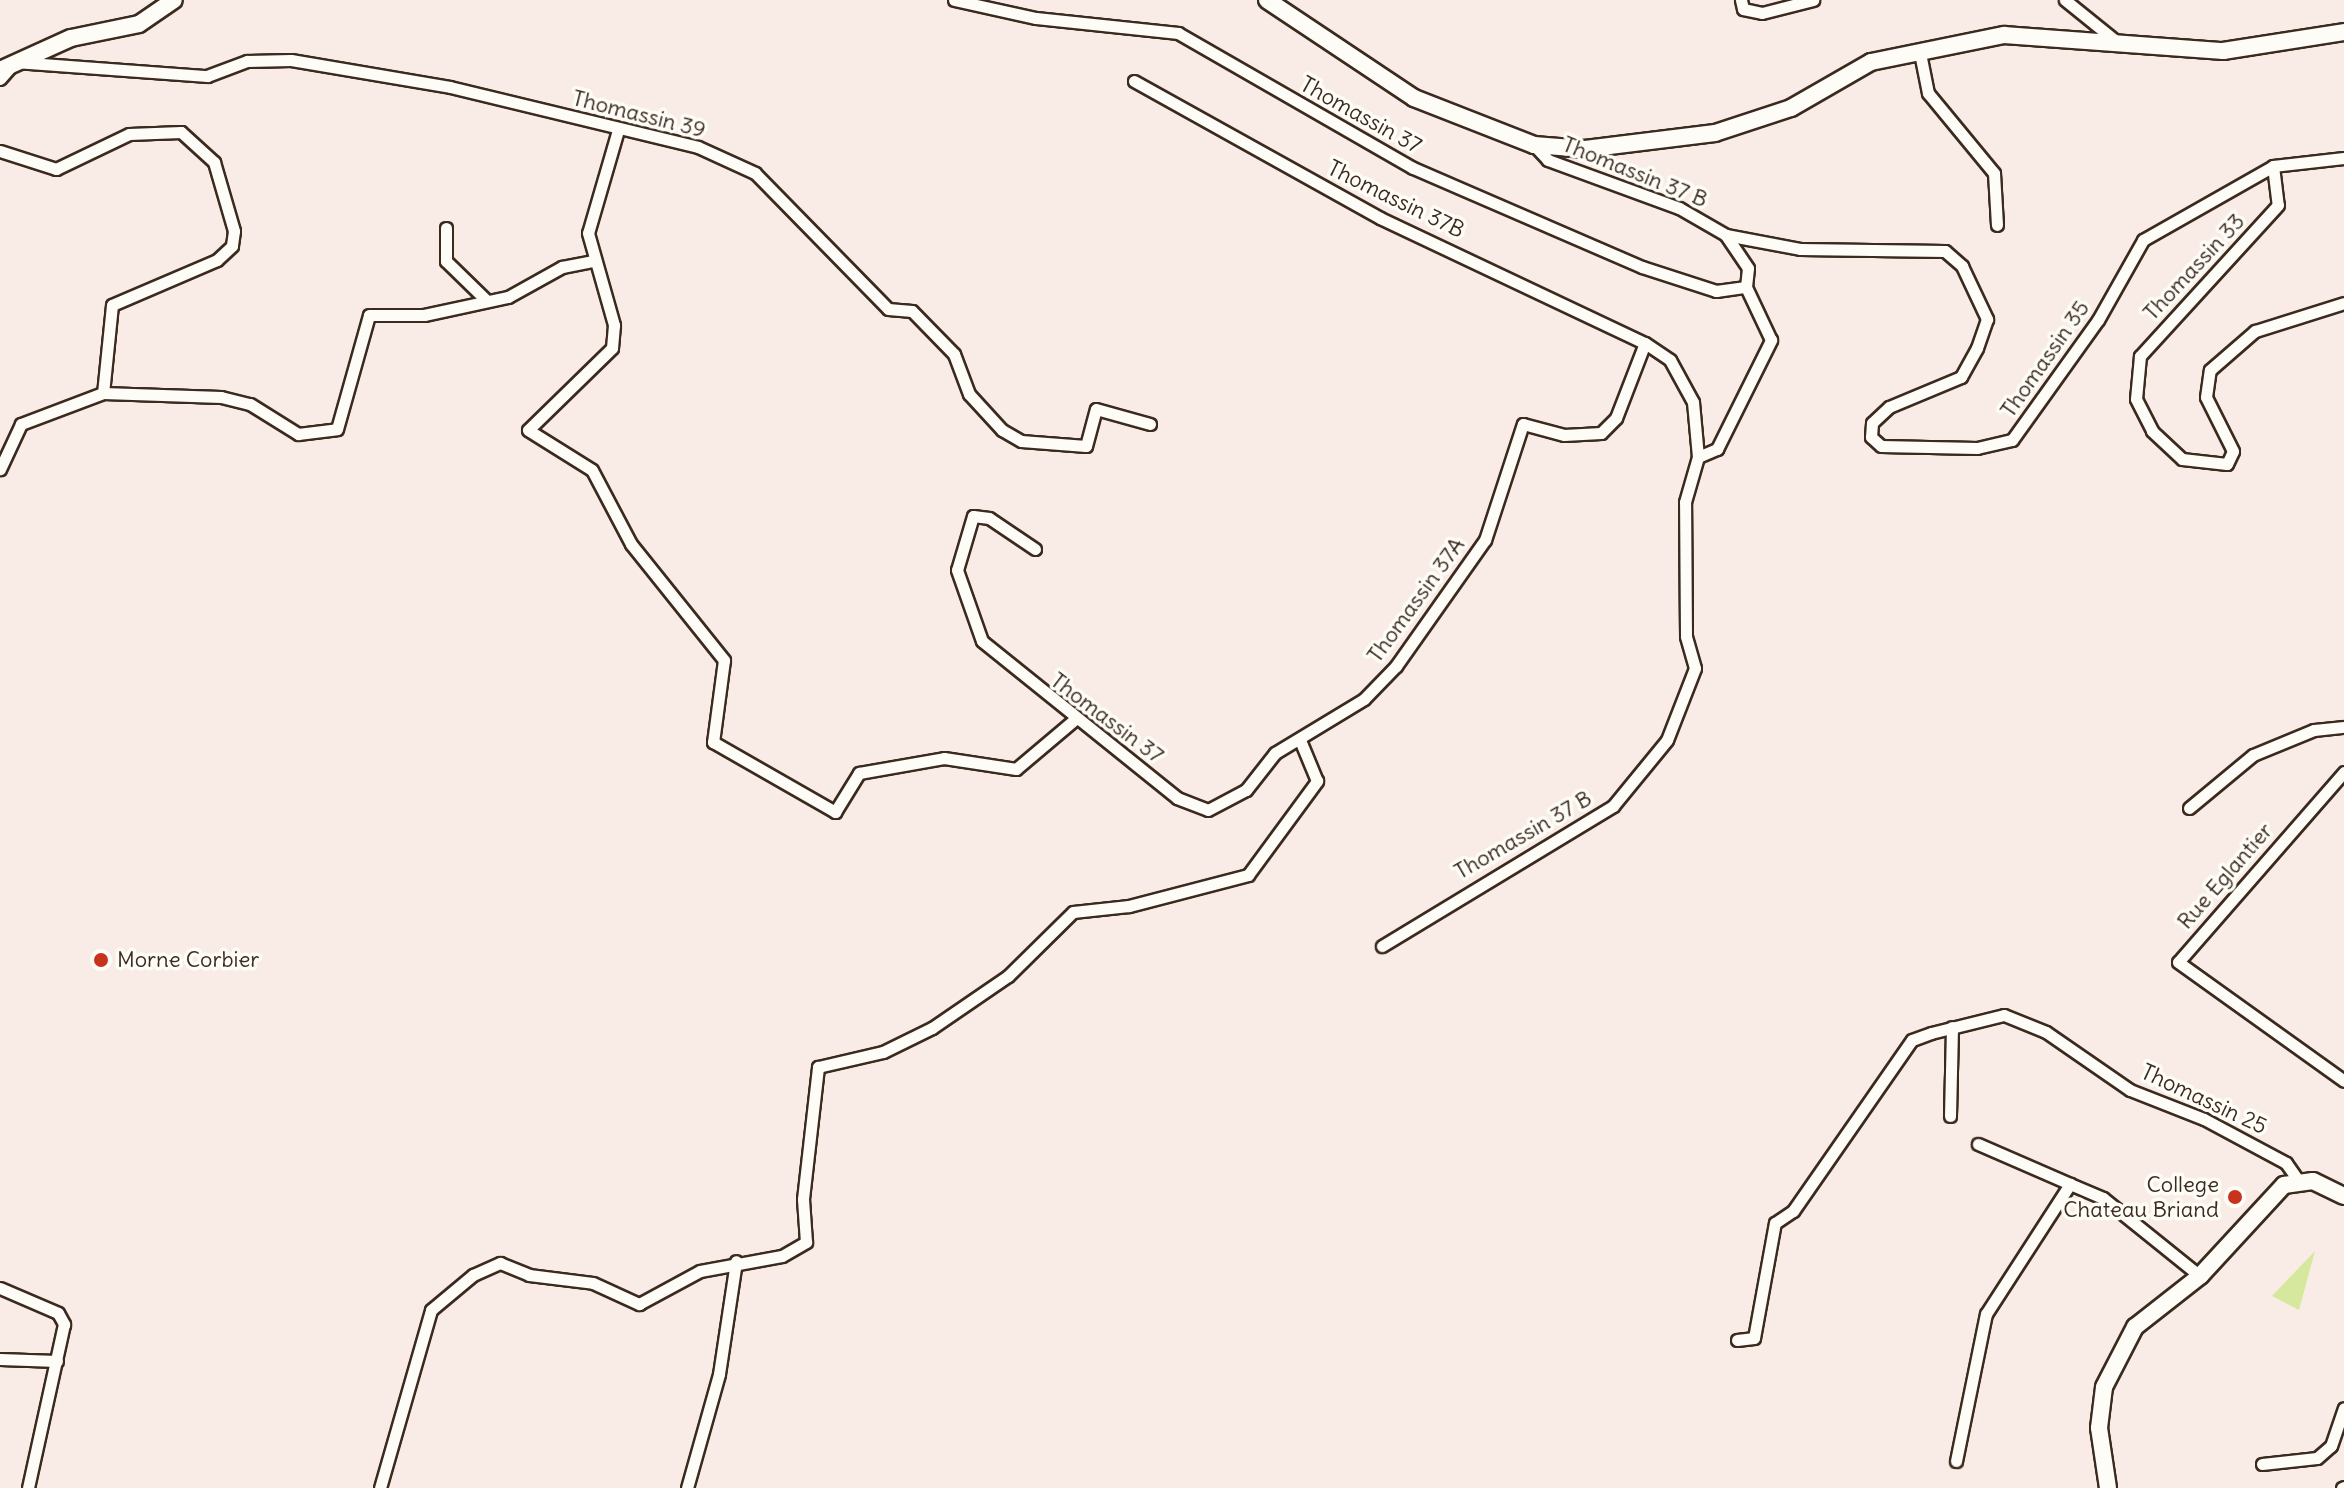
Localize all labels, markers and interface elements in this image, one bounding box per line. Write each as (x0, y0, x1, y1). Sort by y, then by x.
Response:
street label: Thomassin 37 (1296, 71, 1426, 159)
street label: Thomassin 39 (570, 85, 708, 143)
street label: Thomassin 37 B (1559, 131, 1711, 213)
street label: Thomassin 37B (1323, 154, 1469, 244)
street label: Thomassin 33 (2138, 208, 2250, 326)
street label: Thomassin 35 (1995, 296, 2095, 422)
street label: Thomassin 37A (1362, 532, 1470, 668)
street label: Thomassin 37 (1045, 667, 1169, 769)
street label: Thomassin 37 B (1450, 785, 1596, 885)
street label: Rue Eglantier (2172, 818, 2278, 934)
place label: Morne Corbier (117, 947, 259, 973)
marker: Morne Corbier (92, 951, 110, 969)
street label: Thomassin 25 (2137, 1058, 2271, 1140)
place label: College Chateau Briand (2063, 1171, 2219, 1222)
marker: College Chateau Briand (2226, 1188, 2244, 1206)

